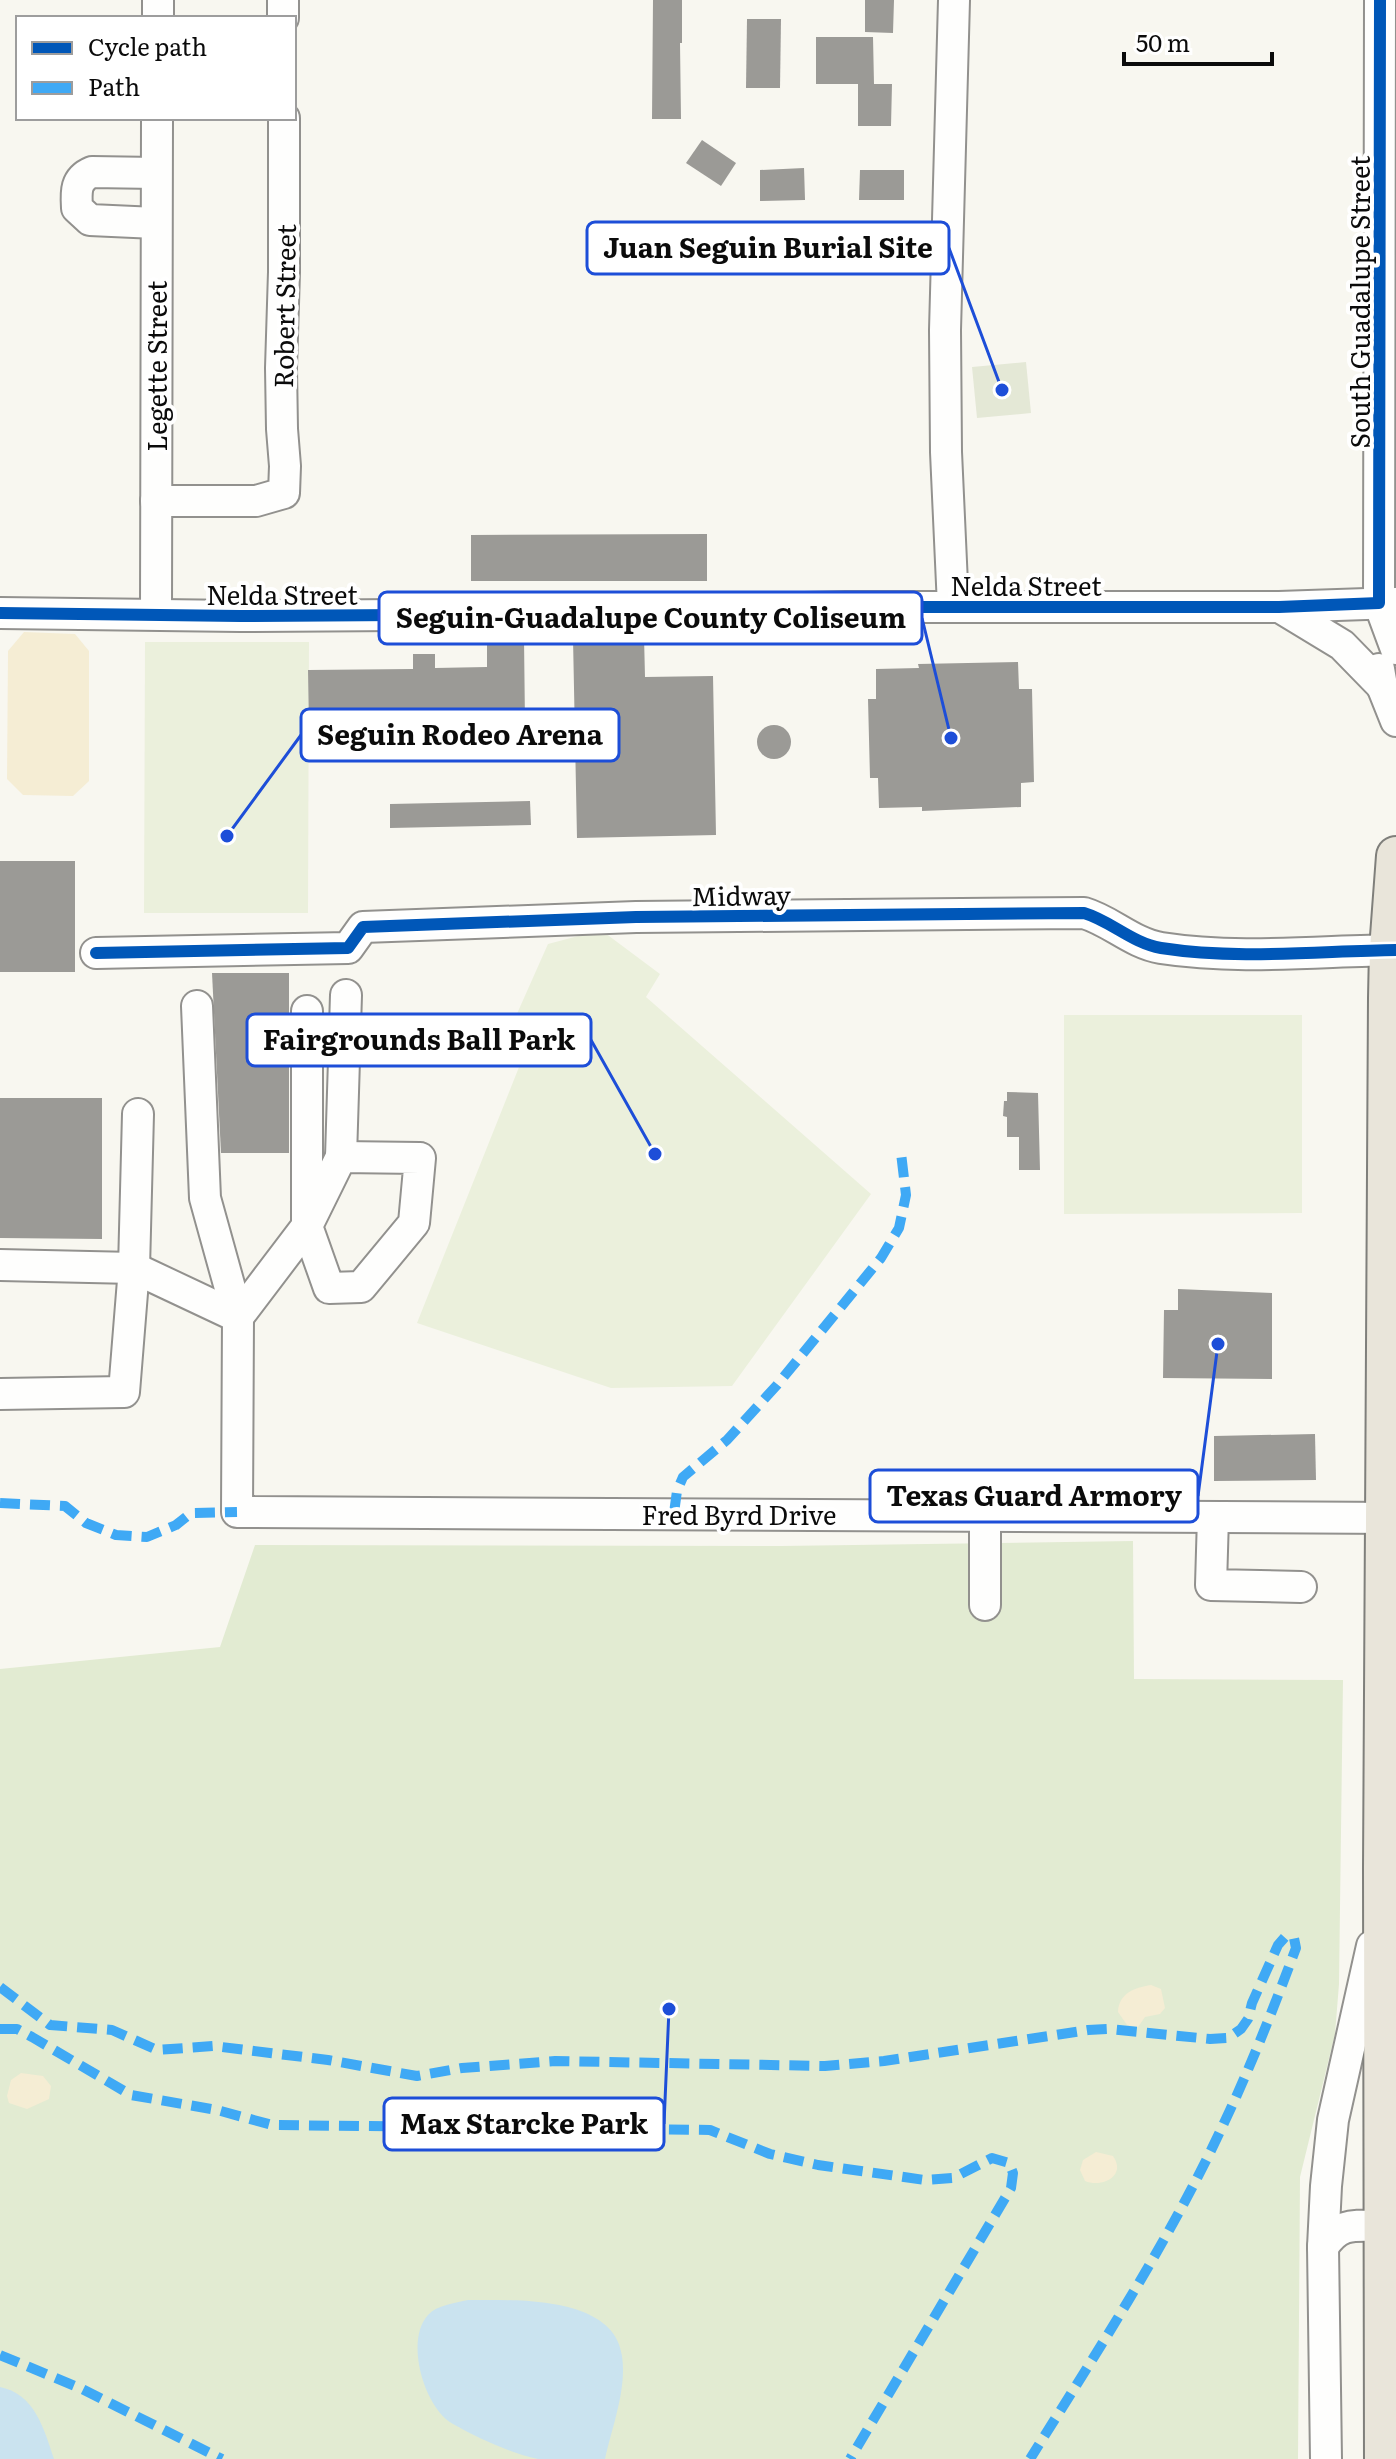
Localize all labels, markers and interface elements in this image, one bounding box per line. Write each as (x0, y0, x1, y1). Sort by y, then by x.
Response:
legend (16, 16, 296, 120)
scale bar (1124, 16, 1272, 66)
text: 50 m (1136, 24, 1190, 59)
text: Cycle path (88, 28, 207, 63)
text: Path (88, 68, 140, 103)
street label: South Guadalupe Street (1339, 155, 1378, 449)
callout: Juan Seguin Burial Site (587, 222, 949, 274)
street label: Robert Street (262, 223, 304, 388)
text: Juan Seguin Burial Site (603, 225, 933, 267)
street label: Legette Street (136, 280, 175, 452)
street label: Nelda Street (950, 565, 1102, 604)
street label: Nelda Street (206, 574, 358, 613)
callout: Seguin-Guadalupe County Coliseum (379, 592, 922, 644)
text: Seguin-Guadalupe County Coliseum (396, 595, 906, 637)
callout: Seguin Rodeo Arena (301, 709, 619, 761)
text: Seguin Rodeo Arena (317, 712, 604, 754)
street label: Midway (691, 874, 791, 914)
callout: Fairgrounds Ball Park (247, 1014, 591, 1066)
text: Fairgrounds Ball Park (263, 1017, 575, 1059)
callout: Texas Guard Armory (870, 1470, 1198, 1522)
text: Texas Guard Armory (886, 1473, 1183, 1515)
street label: Fred Byrd Drive (641, 1494, 837, 1533)
callout: Max Starcke Park (384, 2098, 664, 2150)
text: Max Starcke Park (400, 2101, 648, 2143)

